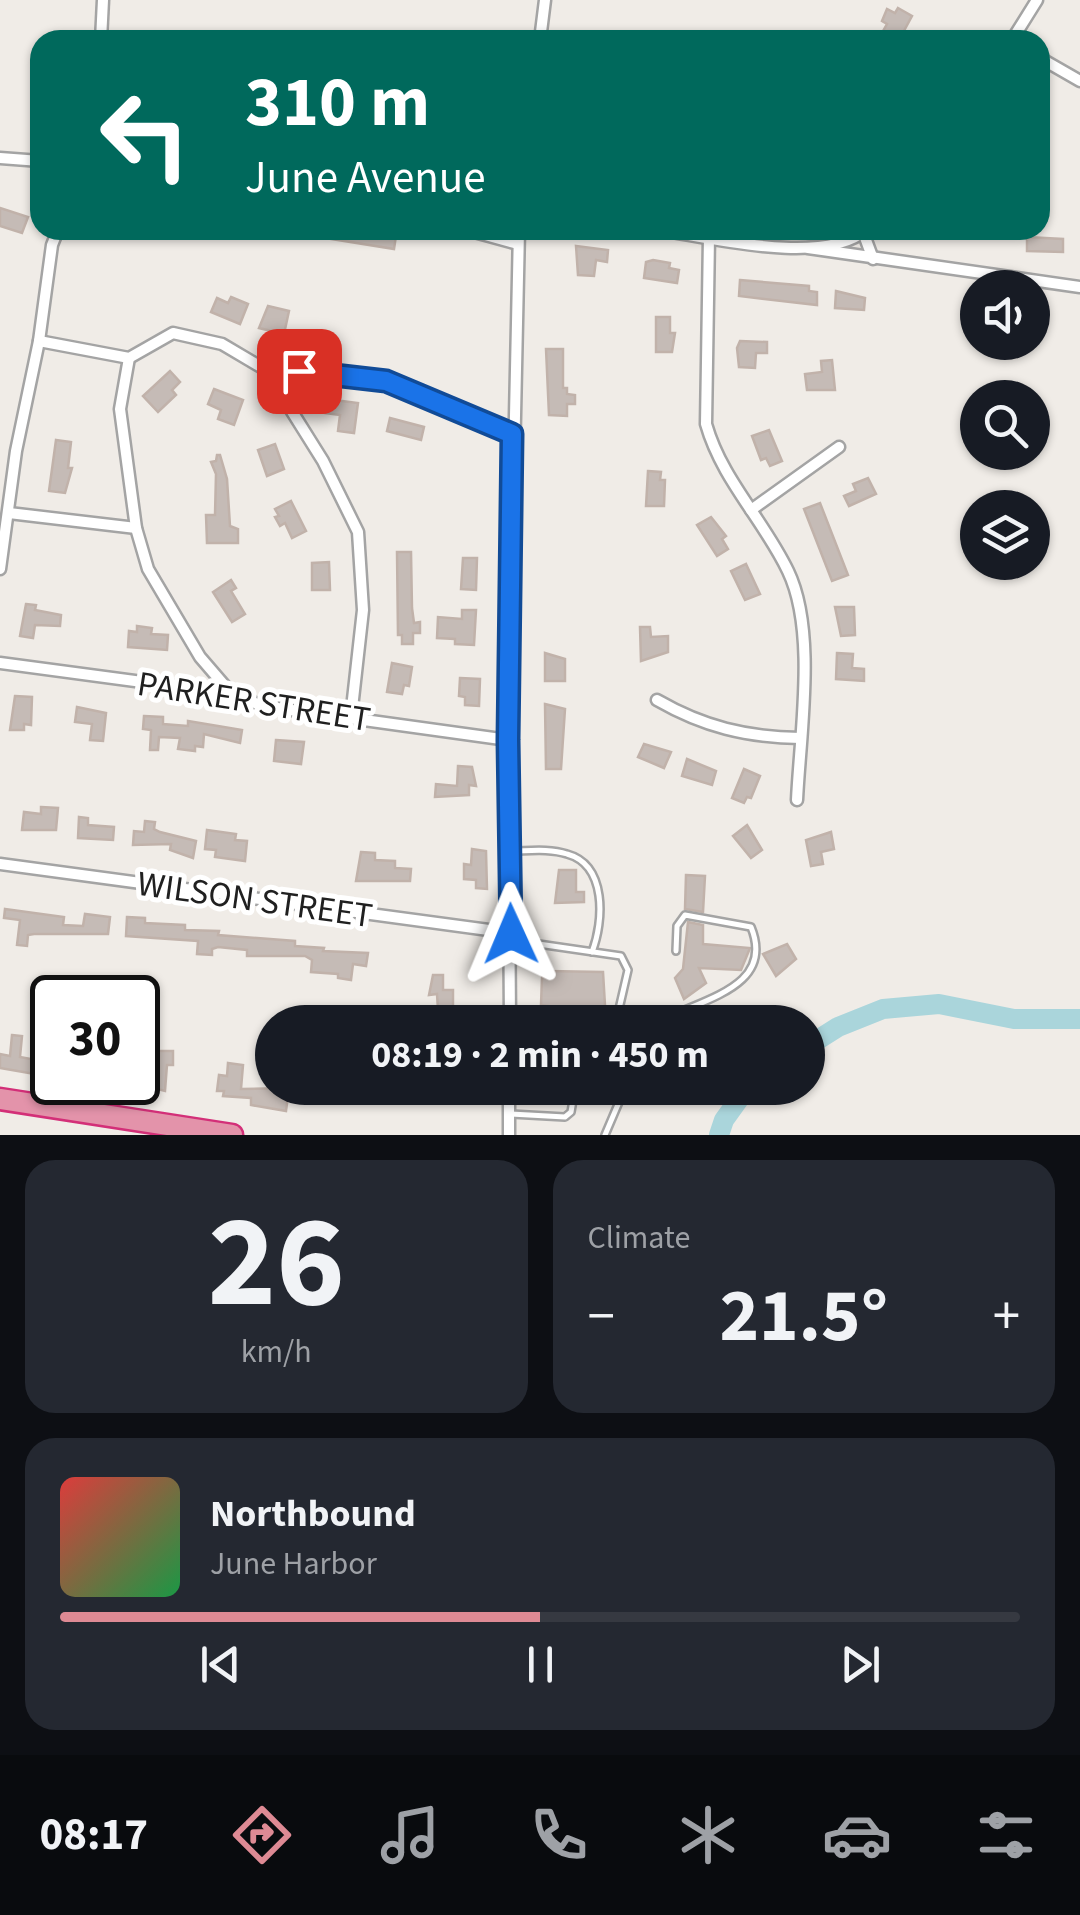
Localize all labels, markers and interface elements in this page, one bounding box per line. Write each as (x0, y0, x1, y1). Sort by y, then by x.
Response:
text: 310 m (245, 53, 430, 153)
icon: left (80, 70, 210, 200)
text: June Avenue (245, 146, 486, 210)
map controls (960, 270, 1050, 580)
button: sound (960, 270, 1050, 360)
pin (257, 329, 342, 414)
icon: arrive (272, 344, 327, 399)
button: search (960, 380, 1050, 470)
button: layers (960, 490, 1050, 580)
street label: PARKER STREET (134, 659, 374, 745)
street label: WILSON STREET (134, 859, 376, 941)
position arrow (459, 882, 563, 986)
speed limit sign: 30 (30, 975, 160, 1105)
text: 08:19 · 2 min · 450 m (371, 1028, 709, 1082)
text: 26 (208, 1171, 345, 1356)
text: Climate (588, 1215, 690, 1261)
text: 21.5° (719, 1263, 888, 1370)
text: − (588, 1278, 615, 1356)
text: + (993, 1278, 1020, 1356)
text: km/h (241, 1329, 312, 1375)
text: Northbound (210, 1487, 416, 1541)
text: June Harbor (210, 1541, 377, 1587)
icon: previous (193, 1637, 248, 1692)
icon: pause (513, 1637, 568, 1692)
icon: next (833, 1637, 888, 1692)
icon: directions (227, 1800, 297, 1870)
icon: music (375, 1800, 445, 1870)
icon: phone (524, 1800, 594, 1870)
icon: climate (673, 1800, 743, 1870)
icon: car (822, 1800, 892, 1870)
icon: filters (971, 1800, 1041, 1870)
text: 08:17 (39, 1803, 148, 1867)

